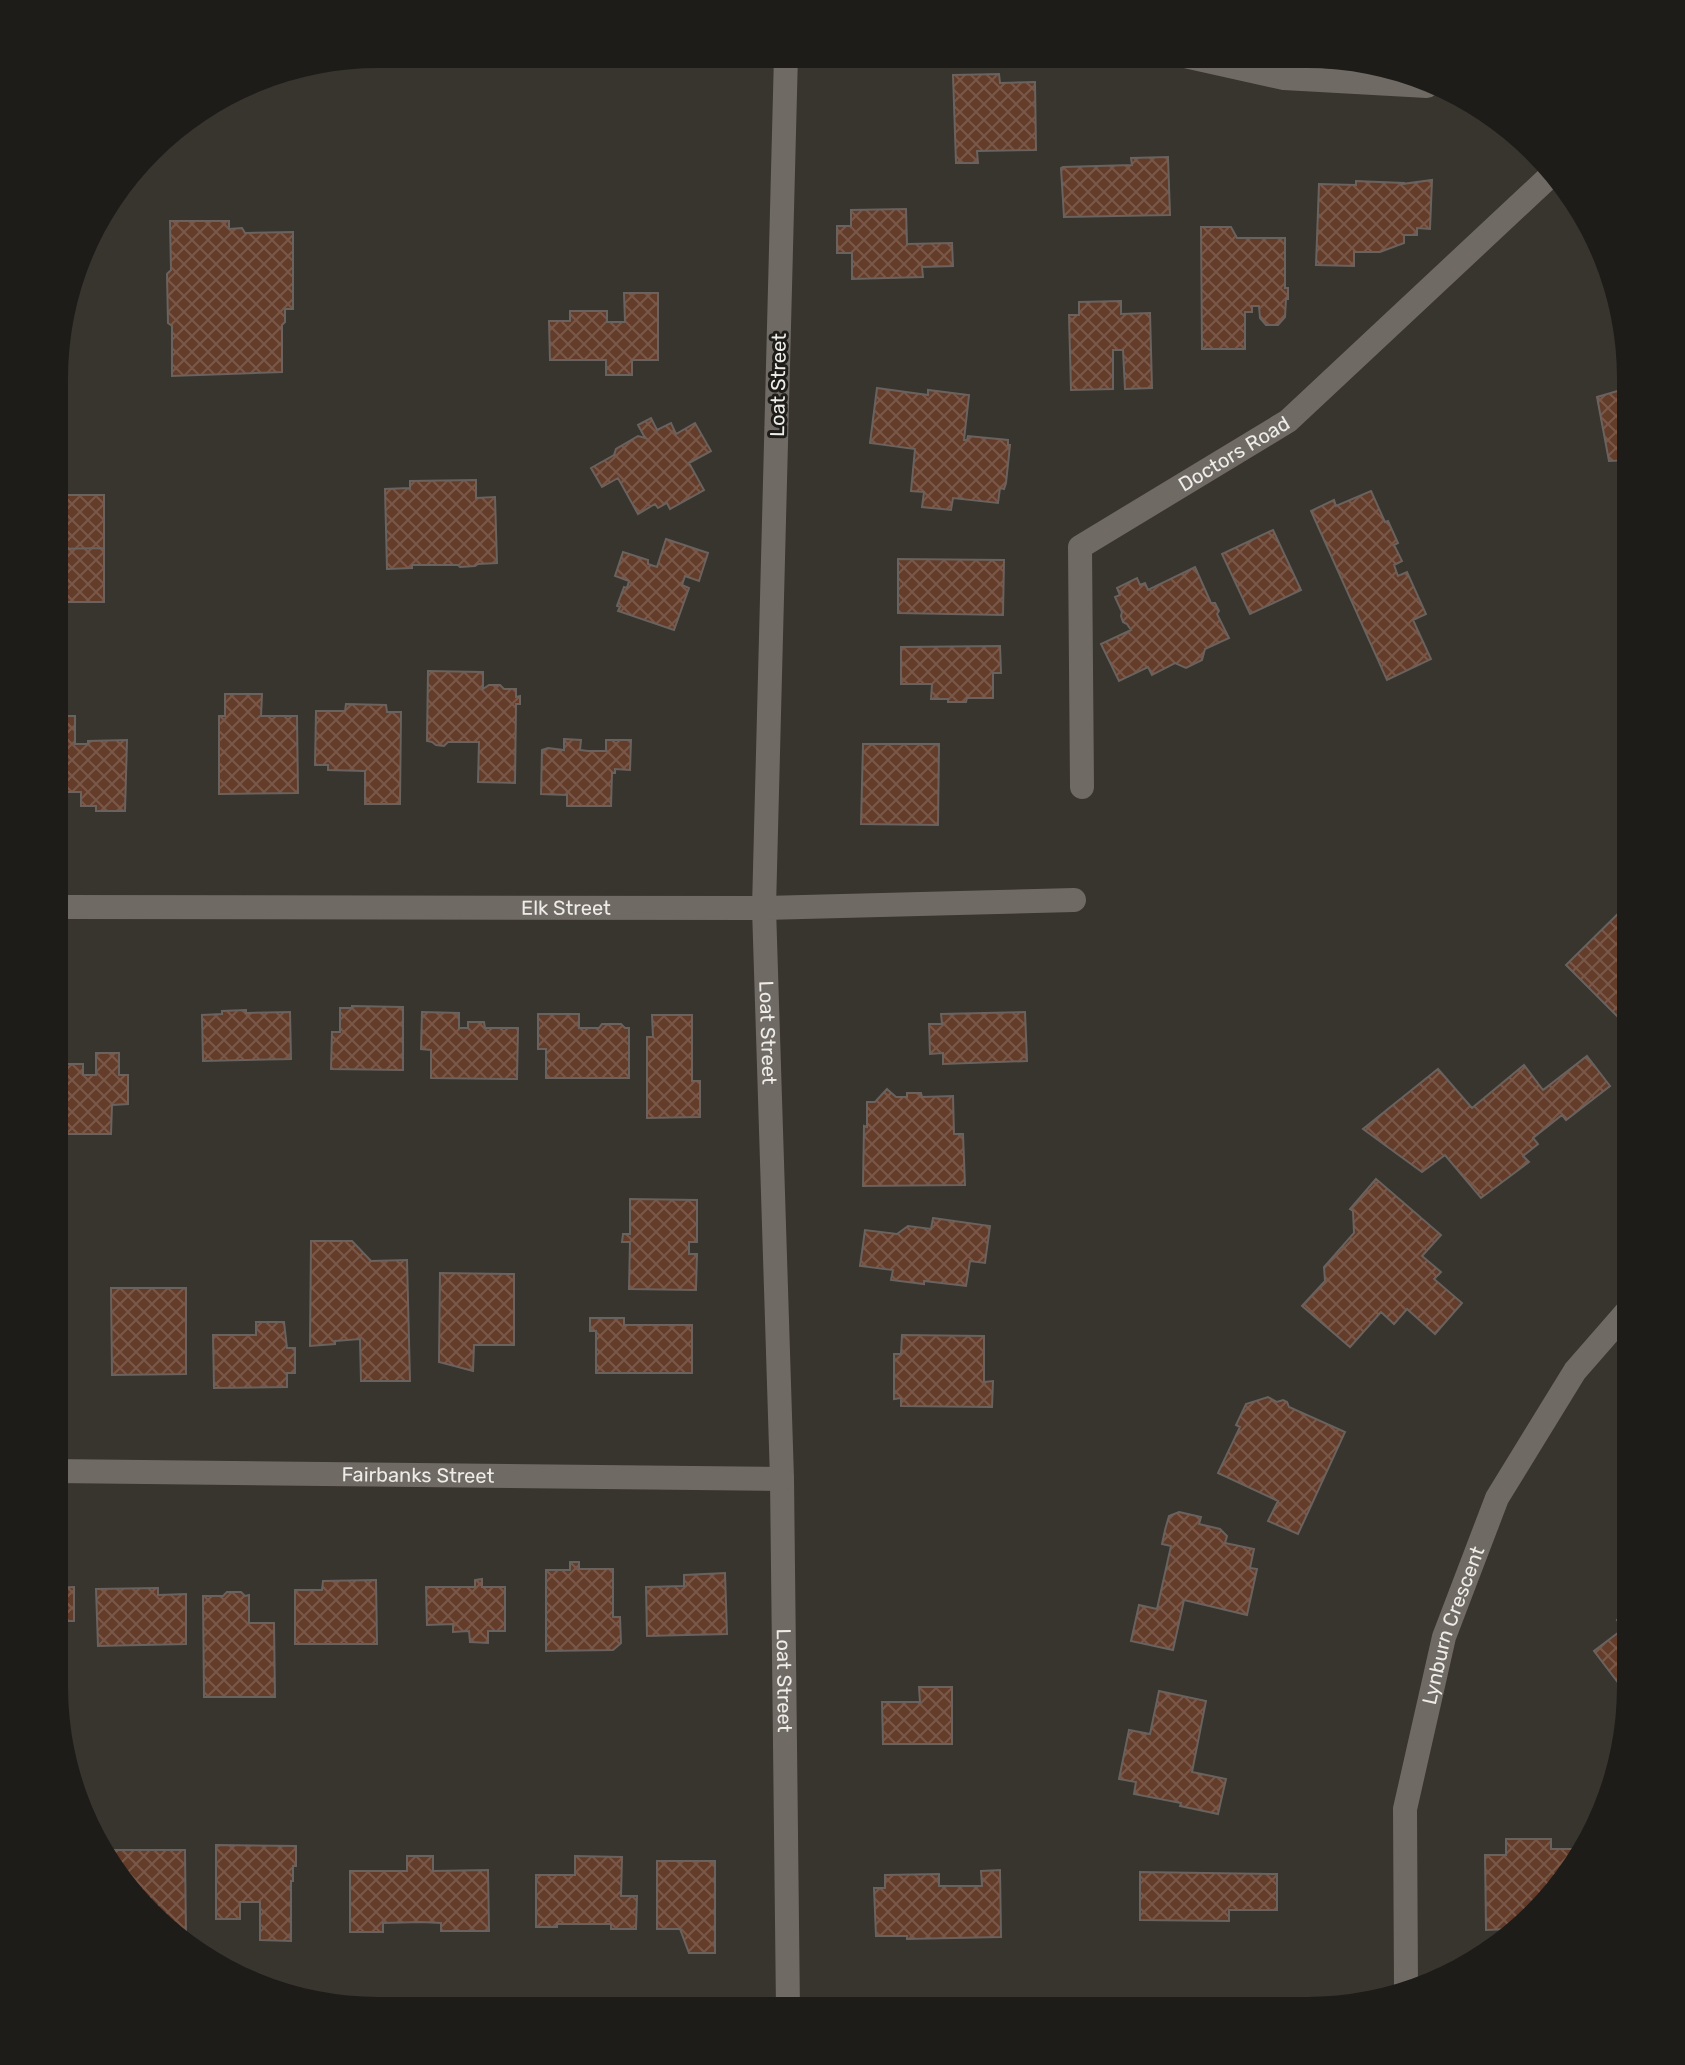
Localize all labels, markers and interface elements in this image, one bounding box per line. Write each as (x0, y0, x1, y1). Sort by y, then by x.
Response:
street label: Loat Street (765, 333, 791, 437)
street label: Doctors Road (1174, 411, 1294, 497)
street label: Elk Street (521, 896, 611, 920)
street label: Loat Street (754, 980, 782, 1085)
street label: Fairbanks Street (341, 1462, 495, 1488)
street label: Lynburn Crescent (1417, 1543, 1490, 1707)
street label: Loat Street (772, 1628, 797, 1733)

